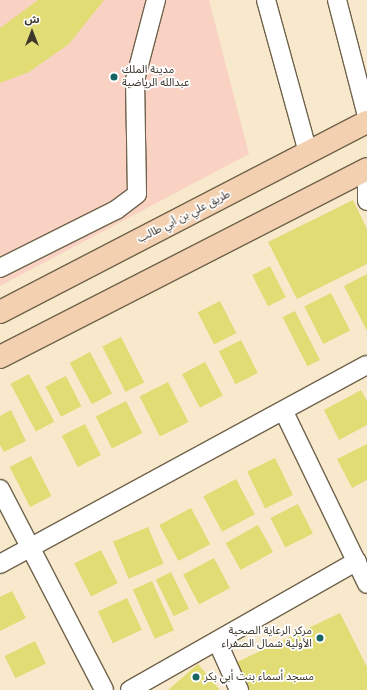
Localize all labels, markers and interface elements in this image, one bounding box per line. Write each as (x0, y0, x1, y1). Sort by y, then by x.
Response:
north arrow (12, 12, 52, 52)
text: ش (24, 13, 40, 26)
place label: مدينة الملك عبدالله الرياضية (122, 64, 190, 90)
marker: مدينة الملك عبدالله الرياضية (109, 72, 119, 82)
street label: طريق علي بن أبي طالب (135, 188, 233, 246)
place label: مركز الرعاية الصحية الأولية شمال الصفراء (222, 625, 312, 651)
marker: مركز الرعاية الصحية الأولية شمال الصفراء (315, 633, 325, 643)
place label: مسجد أسماء بنت أبي بكر (204, 670, 314, 684)
marker: مسجد أسماء بنت أبي بكر (191, 672, 201, 682)

